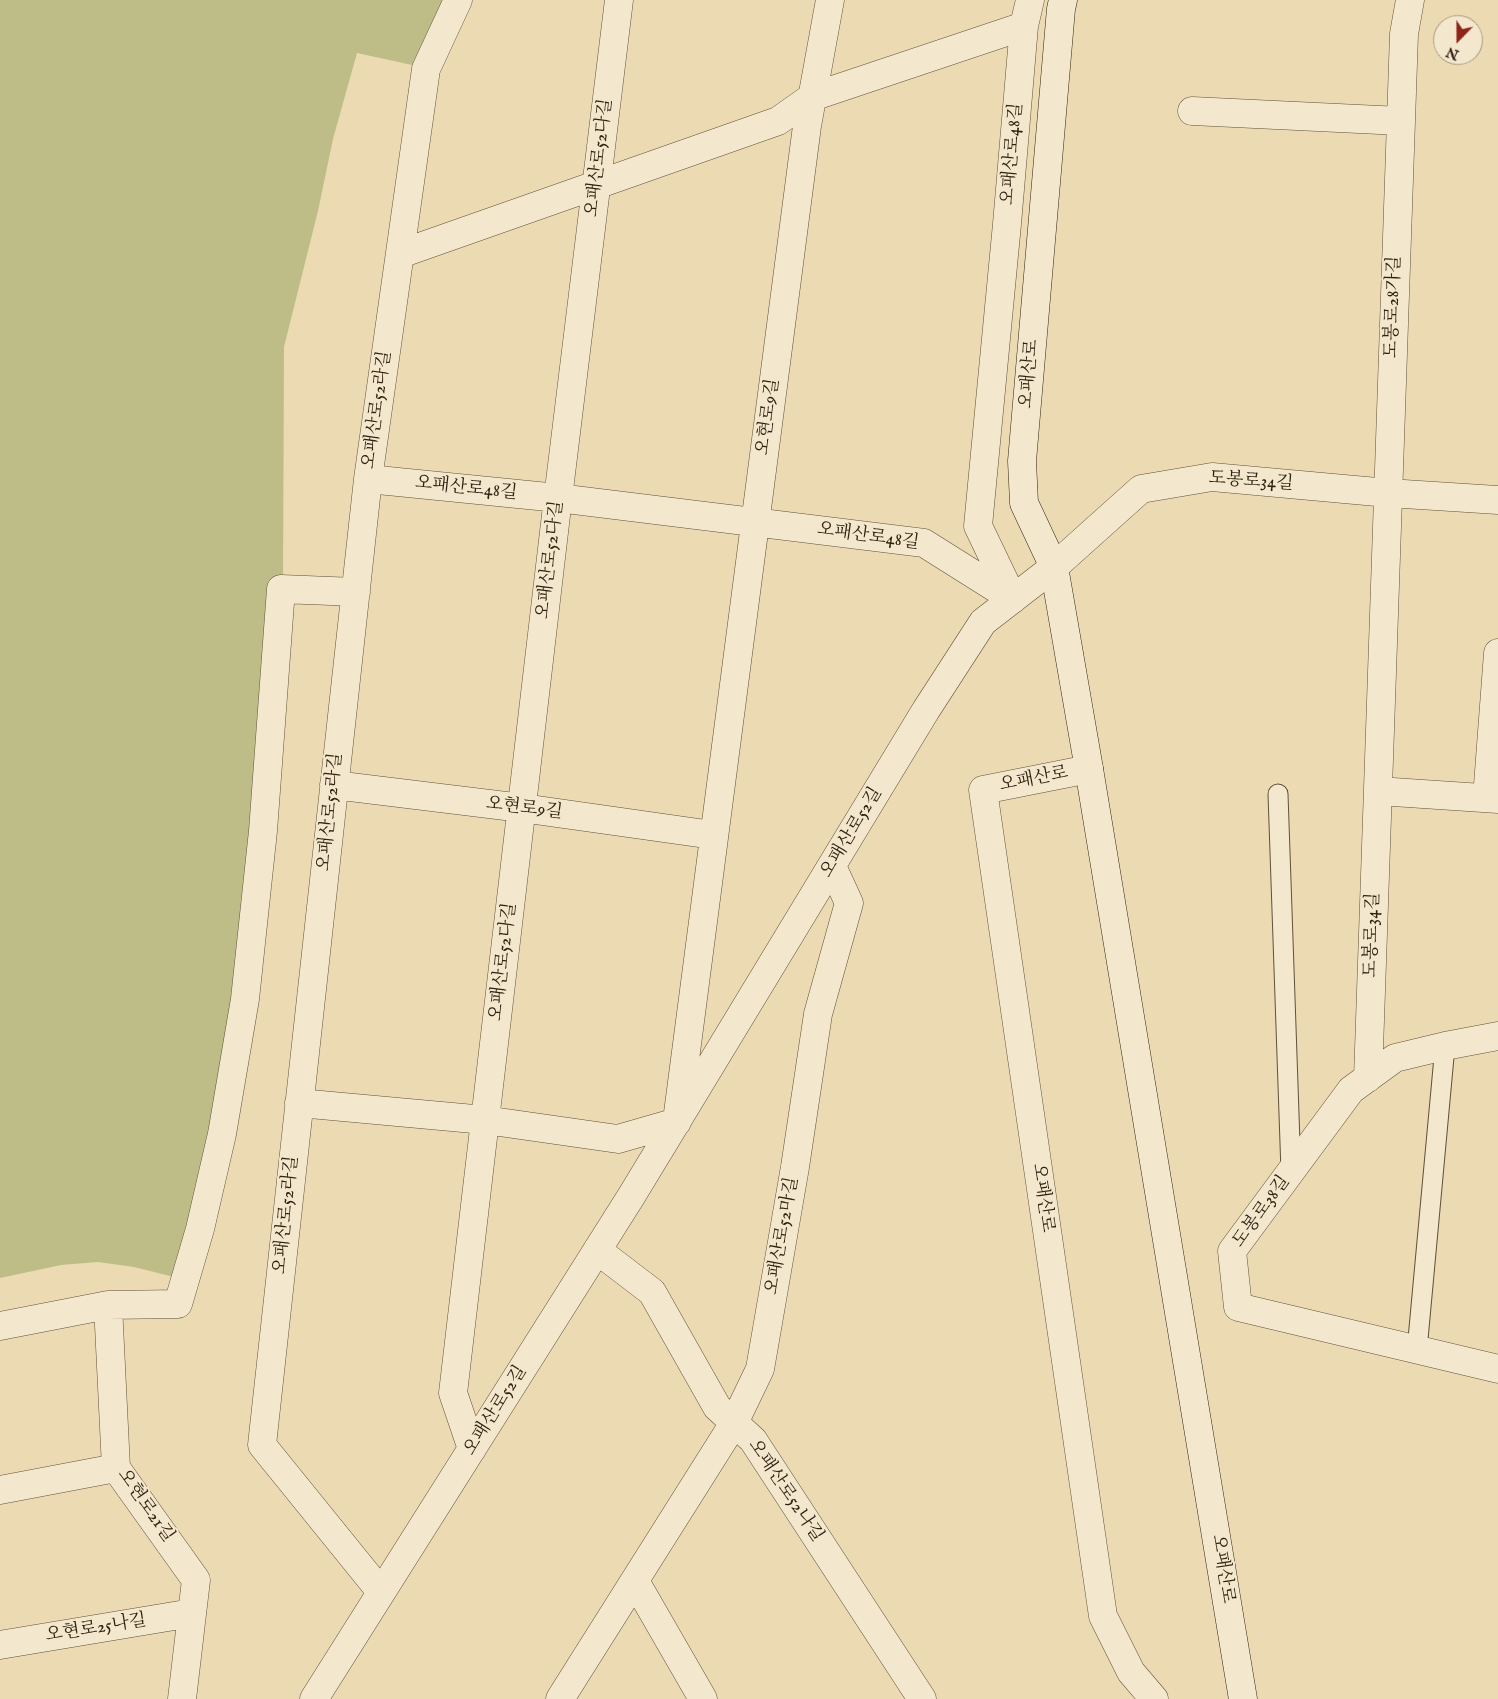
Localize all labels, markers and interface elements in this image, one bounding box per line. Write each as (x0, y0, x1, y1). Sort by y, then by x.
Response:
north arrow (1433, 15, 1483, 65)
text: N (1444, 42, 1462, 64)
street label: 오패산로52다길 (582, 98, 618, 218)
street label: 오패산로48길 (998, 102, 1028, 206)
street label: 도봉로28가길 (1381, 255, 1407, 359)
street label: 오패산로 (1016, 338, 1044, 410)
street label: 오패산로52라길 (359, 349, 397, 471)
street label: 오현로9길 (753, 377, 785, 457)
street label: 도봉로34길 (1208, 468, 1294, 496)
street label: 오패산로48길 (414, 473, 518, 505)
street label: 오패산로52다길 (533, 500, 569, 620)
street label: 오패산로48길 (816, 519, 920, 555)
street label: 오패산로52라길 (314, 752, 348, 872)
street label: 오패산로 (998, 763, 1070, 797)
street label: 오패산로52길 (817, 784, 887, 882)
street label: 오현로9길 (484, 794, 564, 824)
street label: 도봉로34길 (1361, 892, 1385, 978)
street label: 오패산로52다길 (486, 902, 522, 1022)
street label: 오패산로52라길 (270, 1155, 304, 1275)
street label: 오패산로 (1026, 1162, 1058, 1234)
street label: 도봉로38길 (1229, 1172, 1295, 1252)
street label: 오패산로52마길 (762, 1175, 804, 1297)
street label: 오패산로52길 (460, 1362, 532, 1460)
street label: 오패산로52나길 (743, 1436, 827, 1546)
street label: 오현로21길 (112, 1465, 178, 1547)
street label: 오패산로 (1206, 1533, 1238, 1605)
street label: 오현로25나길 (44, 1610, 148, 1648)

